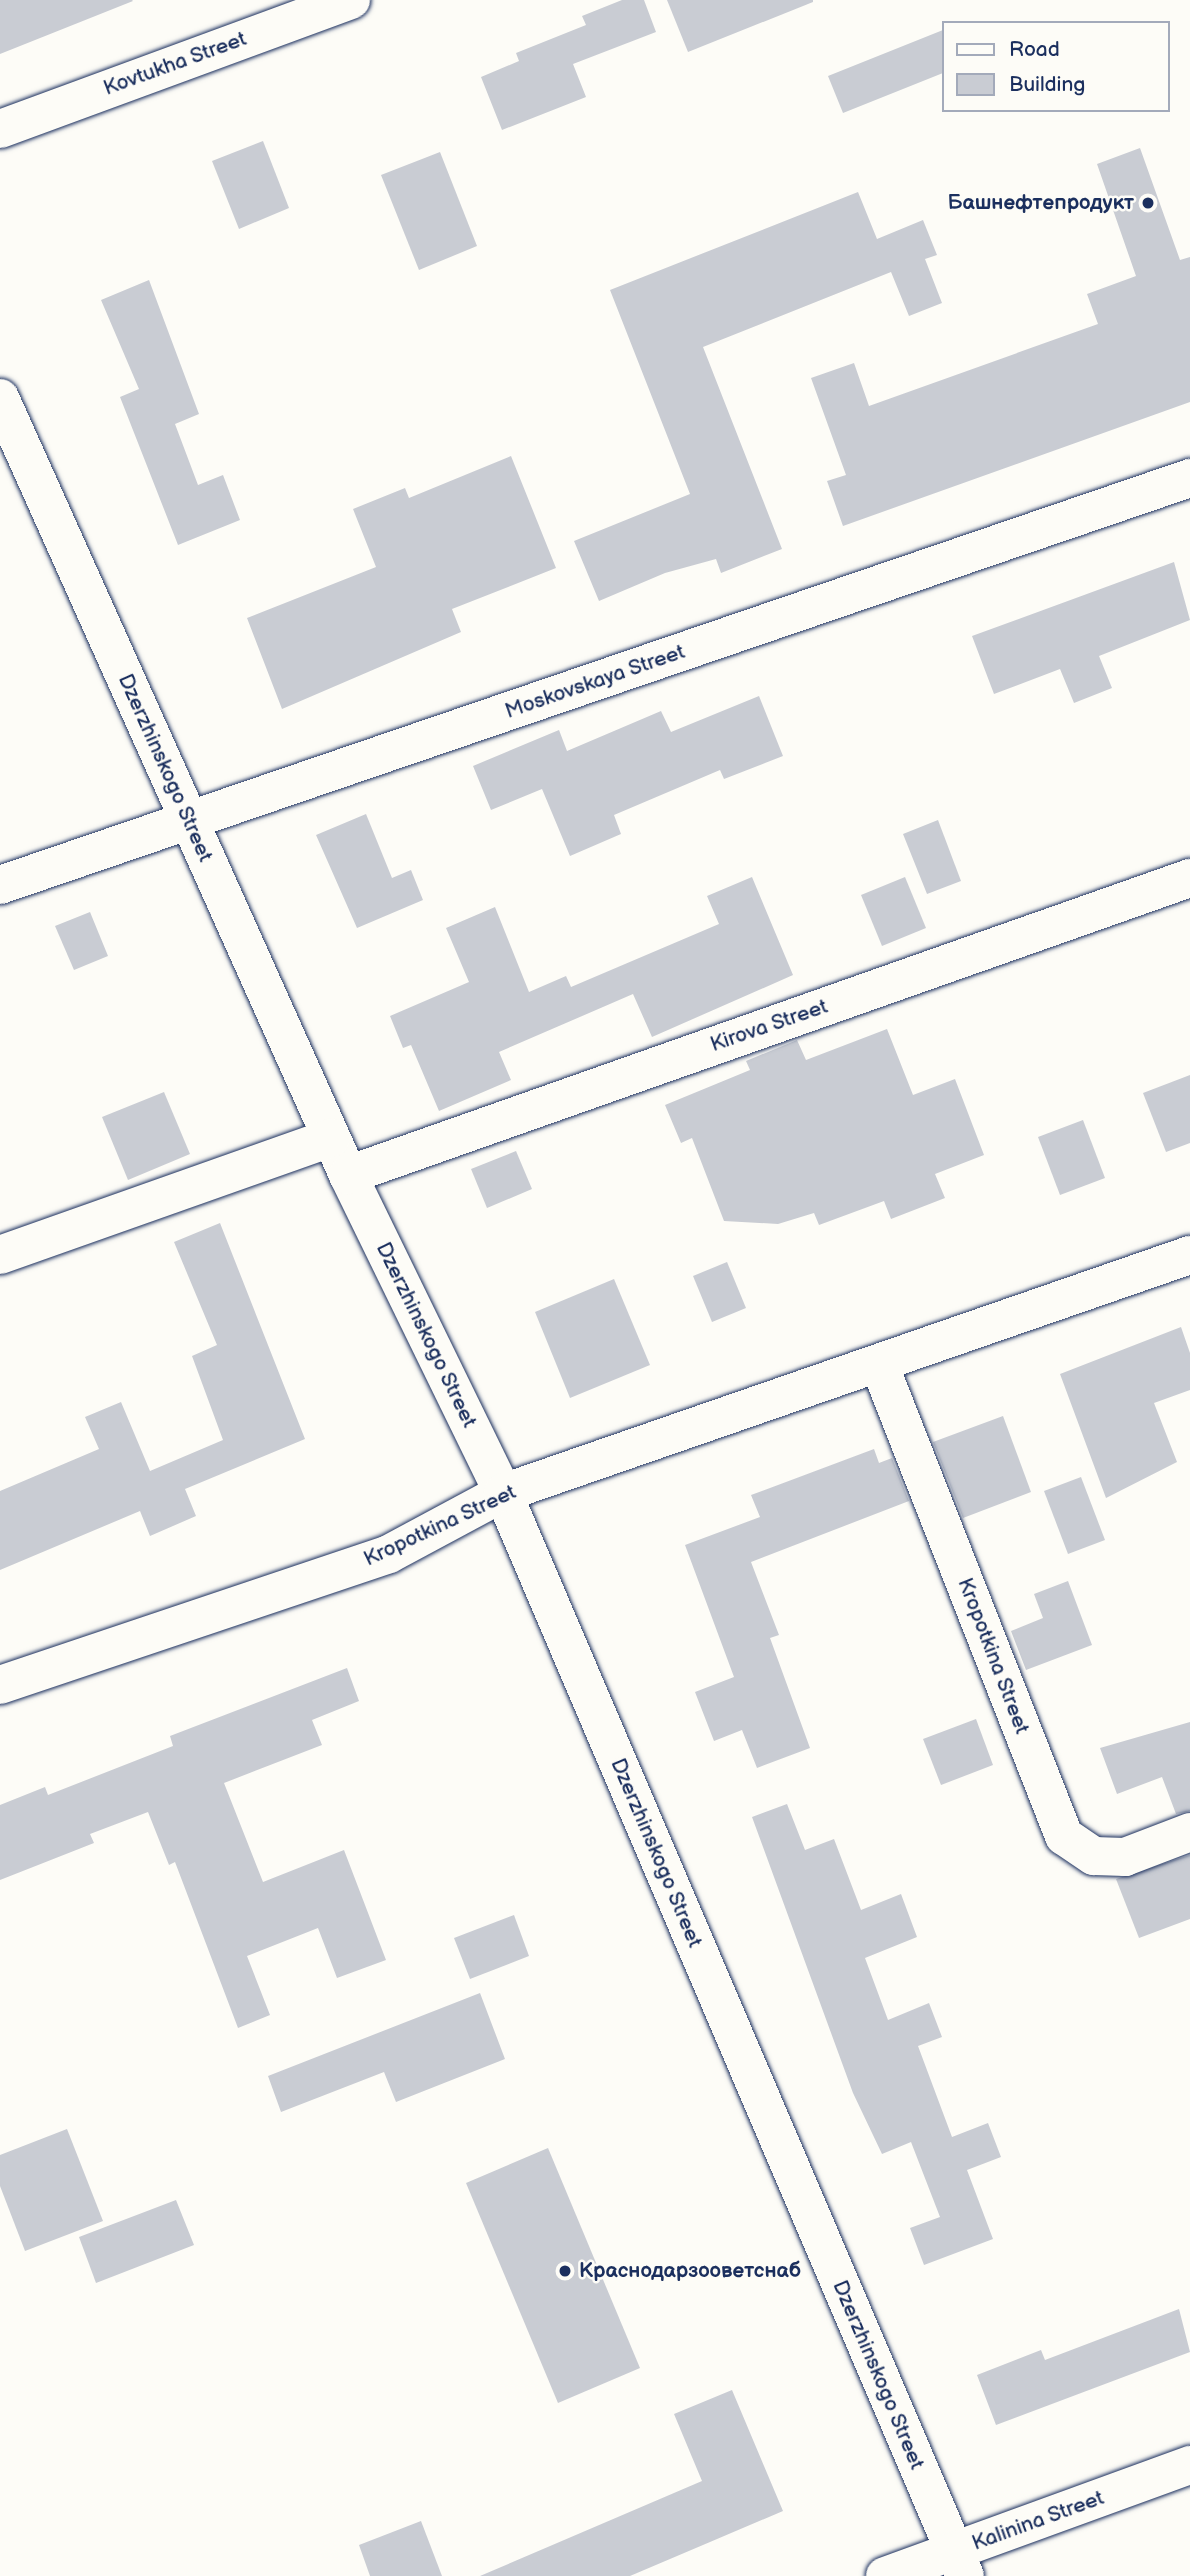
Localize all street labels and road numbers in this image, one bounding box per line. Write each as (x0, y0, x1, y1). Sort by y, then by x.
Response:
street label: Kovtukha Street (100, 26, 250, 102)
street label: Moskovskaya Street (502, 639, 688, 725)
street label: Dzerzhinskogo Street (112, 670, 218, 866)
street label: Kirova Street (707, 994, 831, 1058)
street label: Dzerzhinskogo Street (370, 1238, 482, 1432)
street label: Kropotkina Street (360, 1480, 520, 1572)
street label: Kropotkina Street (952, 1574, 1034, 1738)
street label: Dzerzhinskogo Street (605, 1755, 707, 1951)
street label: Dzerzhinskogo Street (827, 2277, 929, 2473)
street label: Kalinina Street (969, 2485, 1107, 2557)

